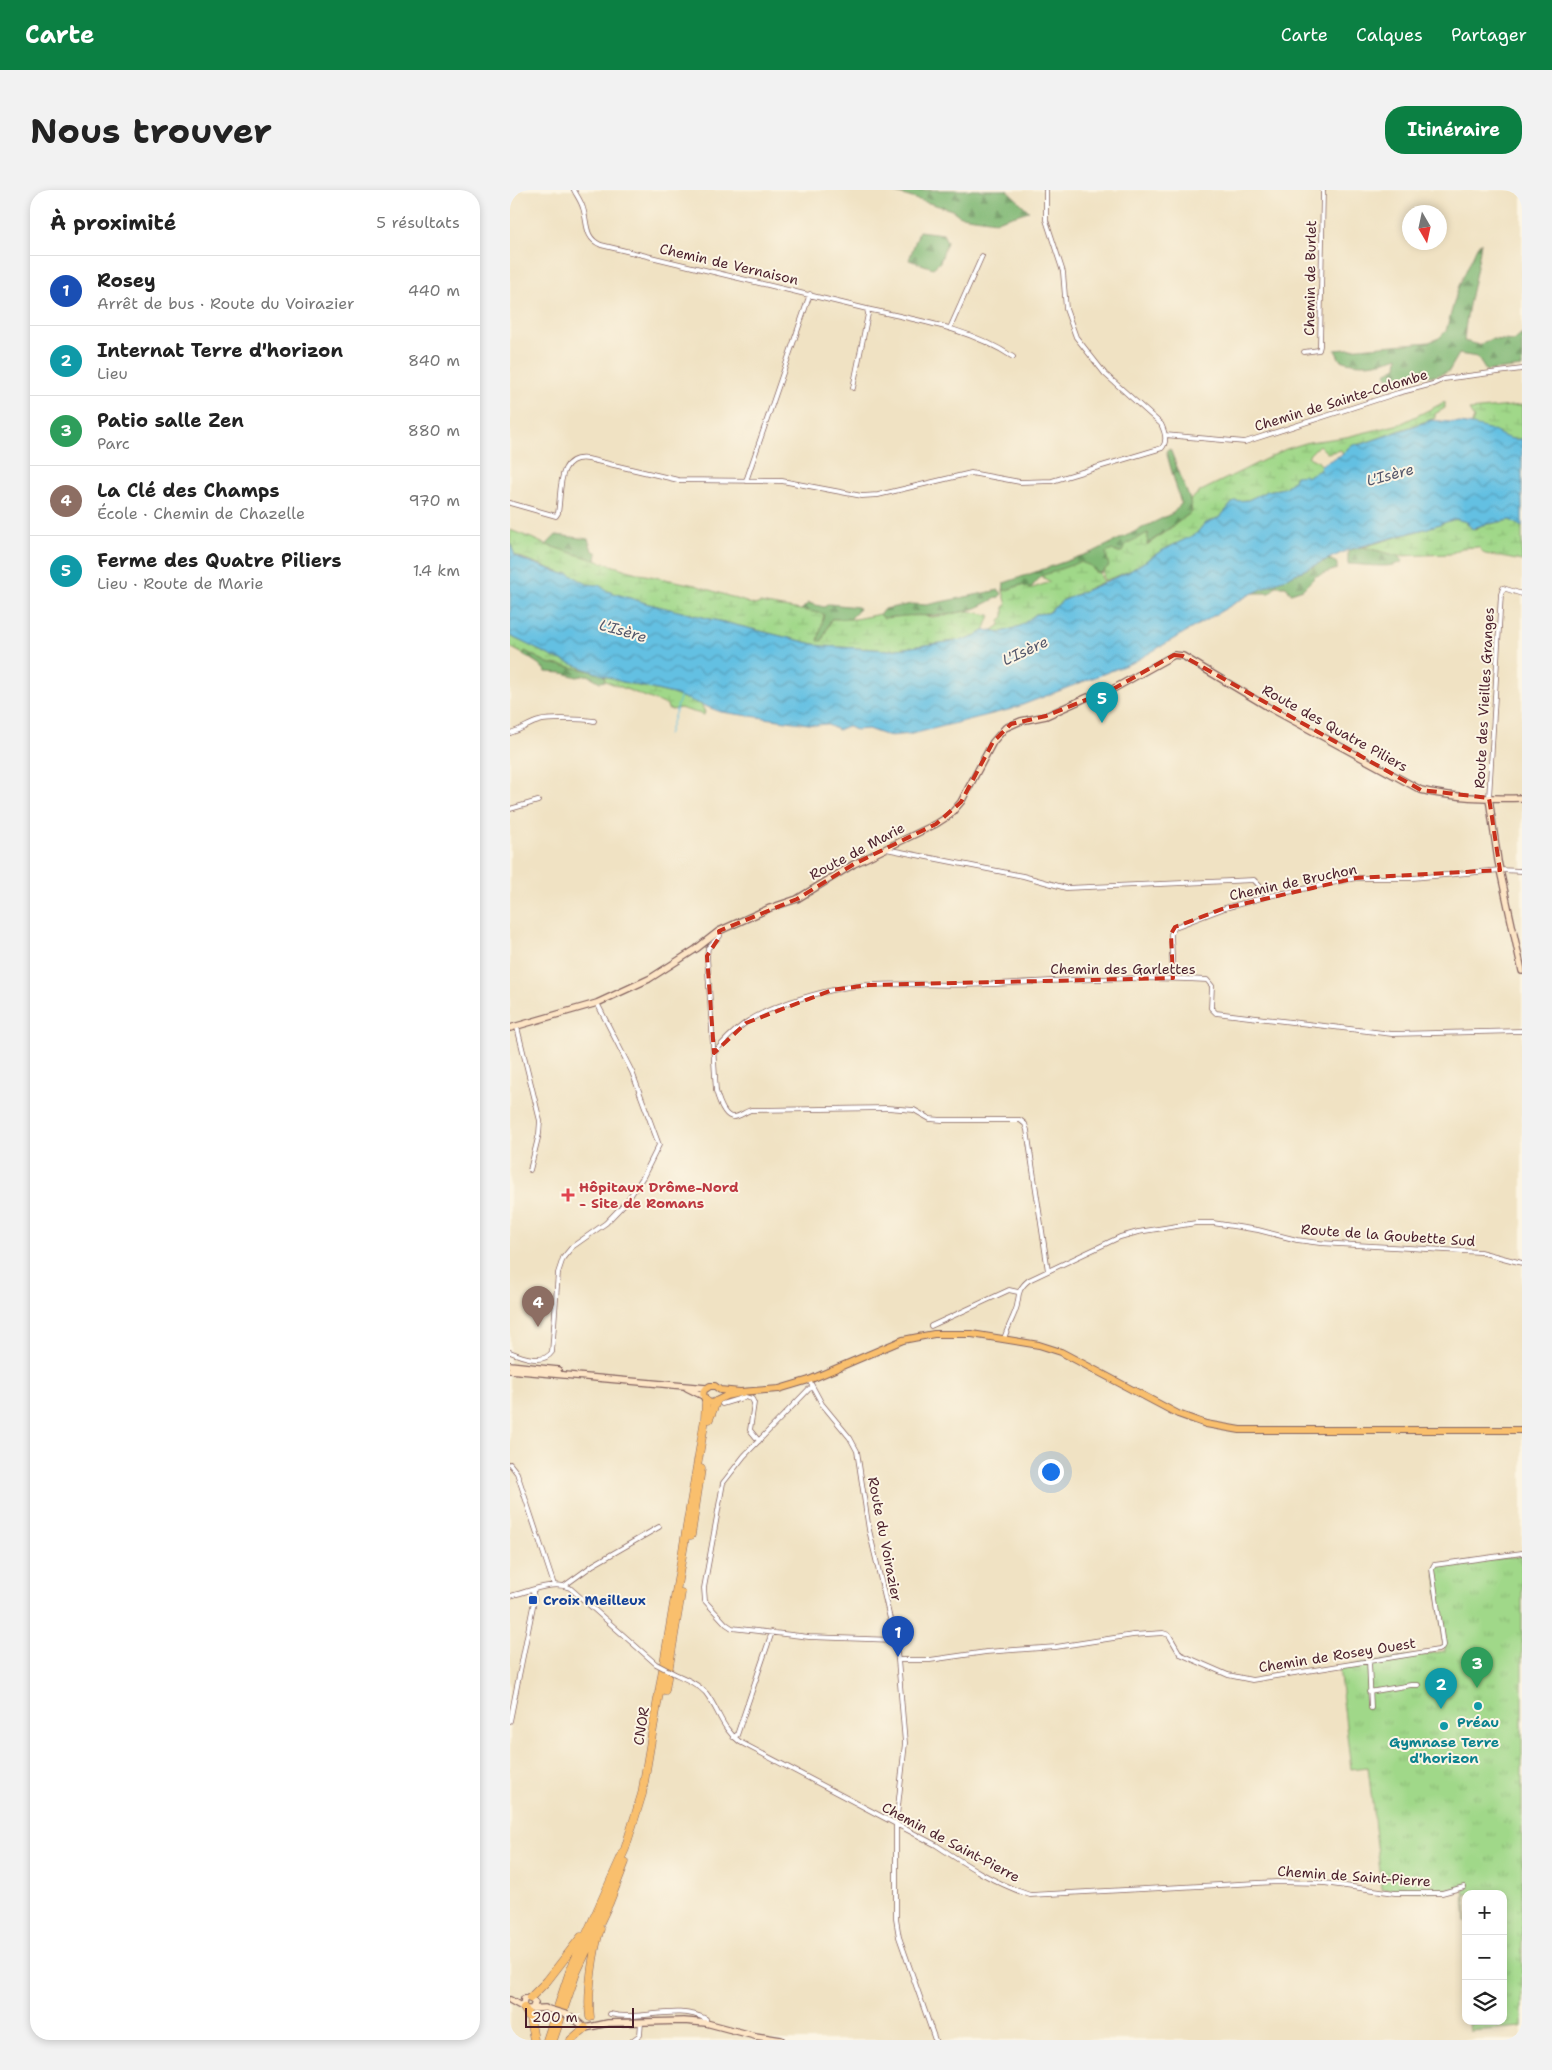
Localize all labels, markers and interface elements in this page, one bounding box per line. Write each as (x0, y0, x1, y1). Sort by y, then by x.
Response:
text: Carte (25, 19, 94, 51)
text: Carte (1281, 23, 1328, 47)
text: Calques (1356, 23, 1423, 47)
text: Partager (1451, 23, 1527, 47)
button: Itinéraire (1385, 106, 1522, 154)
text: Nous trouver (30, 107, 272, 154)
north arrow (1402, 205, 1447, 250)
text: À proximité (50, 209, 176, 237)
text: 5 résultats (376, 212, 460, 233)
street label: Chemin de Burlet (1300, 220, 1320, 336)
street label: Chemin de Vernaison (658, 239, 801, 289)
text: Rosey (97, 268, 156, 293)
text: 1 (62, 280, 70, 301)
text: 440 m (408, 280, 460, 301)
text: Arrêt de bus · Route du Voirazier (97, 293, 355, 314)
text: Internat Terre d'horizon (97, 338, 343, 363)
text: 2 (60, 350, 72, 371)
text: 840 m (408, 350, 460, 371)
text: Lieu (97, 363, 128, 384)
street label: Chemin de Sainte-Colombe (1252, 365, 1430, 435)
text: Patio salle Zen (97, 408, 244, 433)
text: 3 (60, 420, 72, 441)
text: 880 m (408, 420, 460, 441)
text: Parc (97, 433, 130, 454)
water label: L'Isère (1364, 459, 1416, 491)
text: La Clé des Champs (97, 478, 279, 503)
text: 4 (60, 490, 72, 511)
text: 970 m (408, 490, 460, 511)
text: École · Chemin de Chazelle (97, 503, 305, 524)
text: Ferme des Quatre Piliers (97, 548, 342, 573)
text: 5 (61, 560, 71, 581)
text: 1.4 km (413, 560, 460, 581)
text: Lieu · Route de Marie (97, 573, 264, 594)
street label: Route des Vieilles Granges (1470, 607, 1498, 789)
water label: L'Isère (597, 615, 649, 647)
water label: L'Isère (999, 632, 1051, 670)
street label: Route des Quatre Piliers (1259, 680, 1411, 776)
pin: 5 (1086, 682, 1118, 723)
street label: Route de Marie (806, 818, 908, 884)
street label: Chemin de Bruchon (1228, 860, 1359, 904)
street label: Chemin des Garlettes (1050, 960, 1196, 978)
place label: Hôpitaux Drôme-Nord - Site de Romans (579, 1178, 739, 1212)
marker: Hôpitaux Drôme-Nord - Site de Romans (561, 1188, 575, 1202)
street label: Route de la Goubette Sud (1300, 1220, 1476, 1250)
pin: 4 (522, 1286, 554, 1327)
your location (1038, 1459, 1064, 1485)
street label: Route du Voirazier (864, 1475, 906, 1603)
place label: Croix Meilleux (543, 1591, 646, 1609)
marker: Croix Meilleux (527, 1594, 539, 1606)
pin: 1 (882, 1616, 914, 1657)
street label: Chemin de Rosey Ouest (1257, 1634, 1417, 1676)
pin: 3 (1461, 1647, 1493, 1688)
pin: 2 (1425, 1668, 1457, 1709)
marker: Préau (1472, 1700, 1484, 1712)
street label: CNOR (629, 1705, 653, 1747)
place label: Préau (1457, 1713, 1499, 1731)
marker: Gymnase Terre d'horizon (1438, 1720, 1450, 1732)
place label: Gymnase Terre d'horizon (1389, 1733, 1499, 1767)
street label: Chemin de Saint-Pierre (879, 1798, 1023, 1886)
street label: Chemin de Saint-Pierre (1277, 1862, 1431, 1890)
map controls (1462, 1890, 1507, 2025)
button: + (1462, 1890, 1507, 1935)
button: − (1462, 1935, 1507, 1980)
button: layers (1462, 1980, 1507, 2025)
scale bar (525, 2005, 634, 2028)
text: 200 m (532, 2008, 578, 2026)

